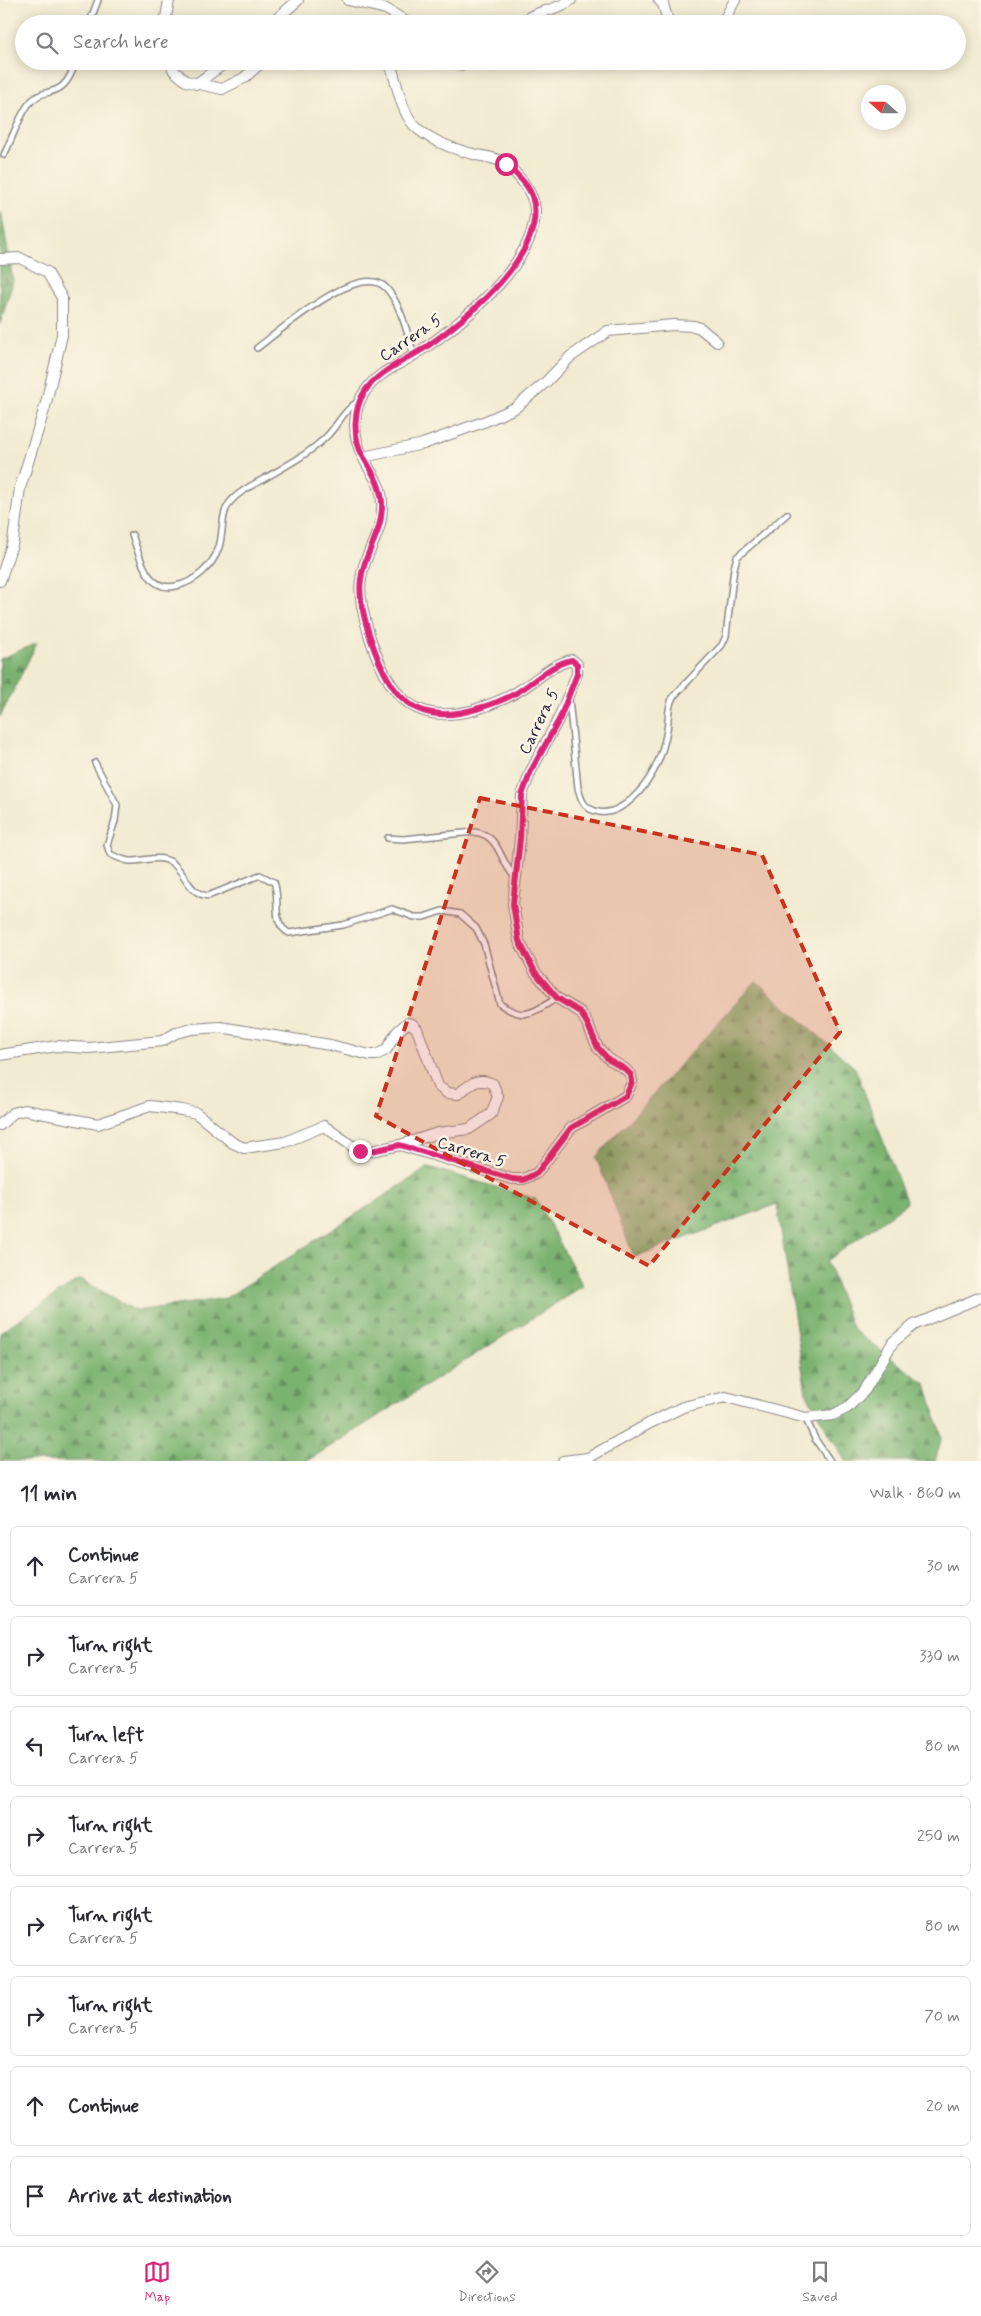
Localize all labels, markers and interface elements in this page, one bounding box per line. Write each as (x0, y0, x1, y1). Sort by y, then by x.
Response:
search box (15, 15, 966, 70)
icon: search (33, 29, 61, 57)
text: Search here (73, 30, 169, 55)
north arrow (861, 85, 906, 130)
route start (495, 153, 518, 176)
street label: Carrera 5 (376, 310, 446, 367)
street label: Carrera 5 (514, 685, 564, 758)
street label: Carrera 5 (435, 1132, 508, 1173)
route end (349, 1140, 372, 1163)
text: 11 min (20, 1480, 77, 1508)
text: Walk · 860 m (870, 1483, 961, 1504)
text: Continue (68, 1543, 139, 1568)
icon: ahead (21, 1552, 49, 1580)
text: 30 m (927, 1556, 960, 1577)
text: Carrera 5 (68, 1568, 139, 1589)
text: Turn right (68, 1633, 152, 1658)
icon: right (21, 1642, 49, 1670)
text: 330 m (919, 1646, 960, 1667)
text: Carrera 5 (68, 1658, 139, 1679)
text: Turn left (68, 1723, 144, 1748)
icon: left (21, 1732, 49, 1760)
text: 80 m (925, 1736, 960, 1757)
text: Carrera 5 (68, 1748, 139, 1769)
text: Turn right (68, 1813, 152, 1838)
icon: right (21, 1822, 49, 1850)
text: 250 m (917, 1826, 960, 1847)
text: Carrera 5 (68, 1838, 139, 1859)
text: Turn right (68, 1903, 152, 1928)
icon: right (21, 1912, 49, 1940)
text: 80 m (925, 1916, 960, 1937)
text: Carrera 5 (68, 1928, 139, 1949)
text: Turn right (68, 1993, 152, 2018)
icon: right (21, 2002, 49, 2030)
text: 70 m (924, 2006, 960, 2027)
text: Carrera 5 (68, 2018, 139, 2039)
icon: ahead (21, 2092, 49, 2120)
text: Continue (68, 2094, 139, 2119)
text: 20 m (926, 2096, 960, 2117)
icon: arrive (21, 2182, 49, 2210)
text: Arrive at destination (68, 2184, 232, 2209)
tab: Map (143, 2258, 171, 2306)
tab: Directions (458, 2258, 516, 2306)
tab: Saved (802, 2258, 838, 2306)

